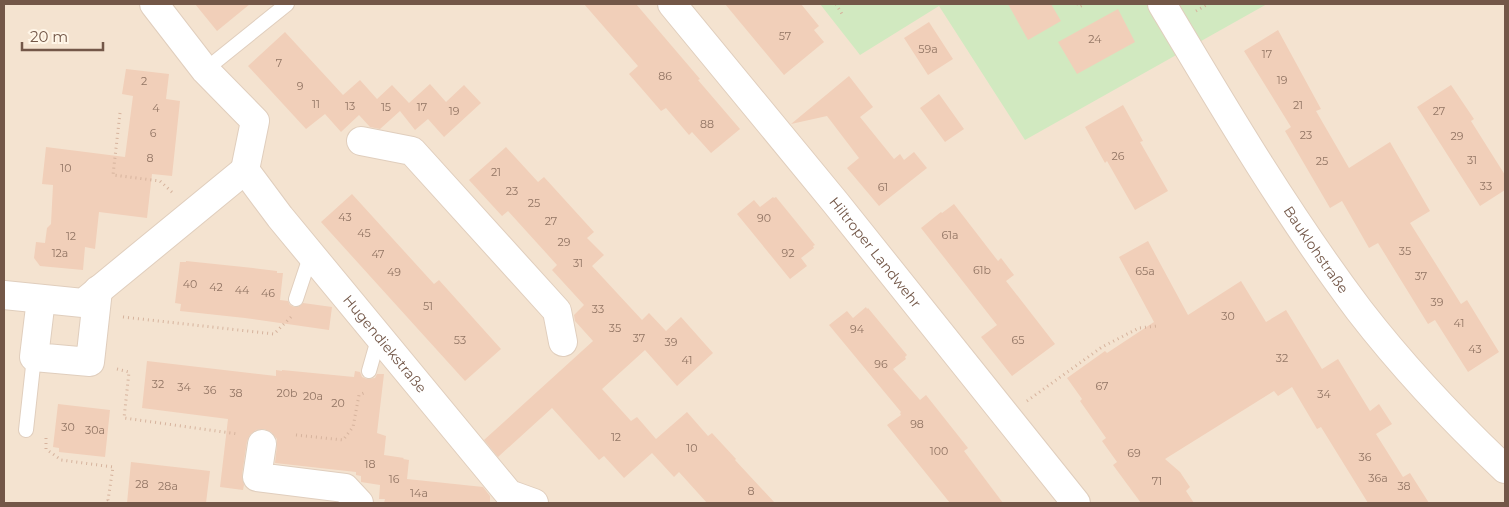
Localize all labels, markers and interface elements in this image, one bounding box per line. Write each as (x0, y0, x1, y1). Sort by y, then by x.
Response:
scale bar (22, 20, 104, 52)
text: 20 m (30, 27, 68, 46)
house number: 57 (779, 29, 791, 43)
house number: 24 (1088, 32, 1102, 46)
house number: 59a (918, 42, 938, 56)
house number: 17 (1262, 47, 1272, 61)
house number: 7 (276, 56, 282, 70)
house number: 86 (658, 69, 672, 83)
house number: 19 (1277, 73, 1288, 87)
house number: 2 (141, 74, 147, 88)
house number: 9 (297, 79, 304, 93)
house number: 11 (312, 97, 320, 111)
house number: 21 (1293, 98, 1303, 112)
house number: 13 (345, 99, 355, 113)
house number: 15 (381, 100, 391, 114)
house number: 17 (417, 100, 427, 114)
house number: 4 (152, 101, 160, 115)
house number: 19 (449, 104, 460, 118)
house number: 27 (1433, 104, 1445, 118)
house number: 88 (700, 117, 714, 131)
house number: 6 (150, 126, 157, 140)
house number: 23 (1300, 128, 1312, 142)
house number: 29 (1451, 129, 1464, 143)
house number: 26 (1112, 149, 1125, 163)
house number: 8 (146, 151, 154, 165)
house number: 31 (1467, 153, 1477, 167)
house number: 25 (1316, 154, 1328, 168)
house number: 10 (60, 161, 72, 175)
house number: 21 (491, 165, 501, 179)
house number: 33 (1480, 179, 1492, 193)
house number: 61 (878, 180, 888, 194)
house number: 23 (506, 184, 518, 198)
street label: Hiltroper Landwehr (825, 193, 925, 312)
house number: 25 (528, 196, 540, 210)
street label: Bauklohstraße (1280, 202, 1353, 297)
house number: 43 (338, 210, 352, 224)
house number: 90 (757, 211, 771, 225)
house number: 27 (545, 214, 557, 228)
house number: 45 (357, 226, 371, 240)
house number: 61a (941, 228, 959, 242)
house number: 12 (66, 229, 76, 243)
house number: 29 (558, 235, 571, 249)
house number: 35 (1399, 244, 1411, 258)
house number: 12a (52, 246, 68, 260)
house number: 92 (782, 246, 794, 260)
house number: 47 (371, 247, 385, 261)
house number: 31 (573, 256, 583, 270)
house number: 61b (973, 263, 991, 277)
house number: 65a (1135, 264, 1155, 278)
house number: 49 (387, 265, 401, 279)
house number: 37 (1415, 269, 1427, 283)
house number: 40 (183, 277, 197, 291)
house number: 42 (209, 280, 223, 294)
house number: 44 (235, 283, 250, 297)
house number: 46 (261, 286, 275, 300)
street label: Hugendiekstraße (339, 291, 431, 397)
house number: 39 (1431, 295, 1444, 309)
house number: 51 (423, 299, 433, 313)
house number: 33 (592, 302, 604, 316)
house number: 30 (1221, 309, 1235, 323)
house number: 41 (1454, 316, 1464, 330)
house number: 35 (609, 321, 621, 335)
house number: 94 (850, 322, 865, 336)
house number: 37 (633, 331, 645, 345)
house number: 53 (454, 333, 466, 347)
house number: 65 (1012, 333, 1024, 347)
house number: 39 (665, 335, 678, 349)
house number: 43 (1468, 342, 1482, 356)
house number: 32 (1276, 351, 1288, 365)
house number: 41 (682, 353, 692, 367)
house number: 96 (874, 357, 888, 371)
house number: 32 (152, 377, 164, 391)
house number: 67 (1095, 379, 1109, 393)
house number: 34 (177, 380, 191, 394)
house number: 36 (204, 383, 217, 397)
house number: 38 (229, 386, 243, 400)
house number: 20b (277, 386, 297, 400)
house number: 34 (1317, 387, 1331, 401)
house number: 20a (303, 389, 323, 403)
house number: 20 (331, 396, 345, 410)
house number: 98 (910, 417, 924, 431)
house number: 30 (61, 420, 75, 434)
house number: 30a (85, 423, 105, 437)
house number: 12 (611, 430, 621, 444)
house number: 10 (686, 441, 698, 455)
house number: 100 (930, 444, 948, 458)
house number: 69 (1127, 446, 1141, 460)
house number: 36 (1359, 450, 1372, 464)
house number: 18 (365, 457, 376, 471)
house number: 36a (1368, 471, 1388, 485)
house number: 16 (389, 472, 400, 486)
house number: 71 (1152, 474, 1162, 488)
house number: 28 (135, 477, 149, 491)
house number: 28a (158, 479, 178, 493)
house number: 38 (1397, 479, 1411, 493)
house number: 8 (747, 484, 755, 498)
house number: 14a (410, 486, 428, 500)

